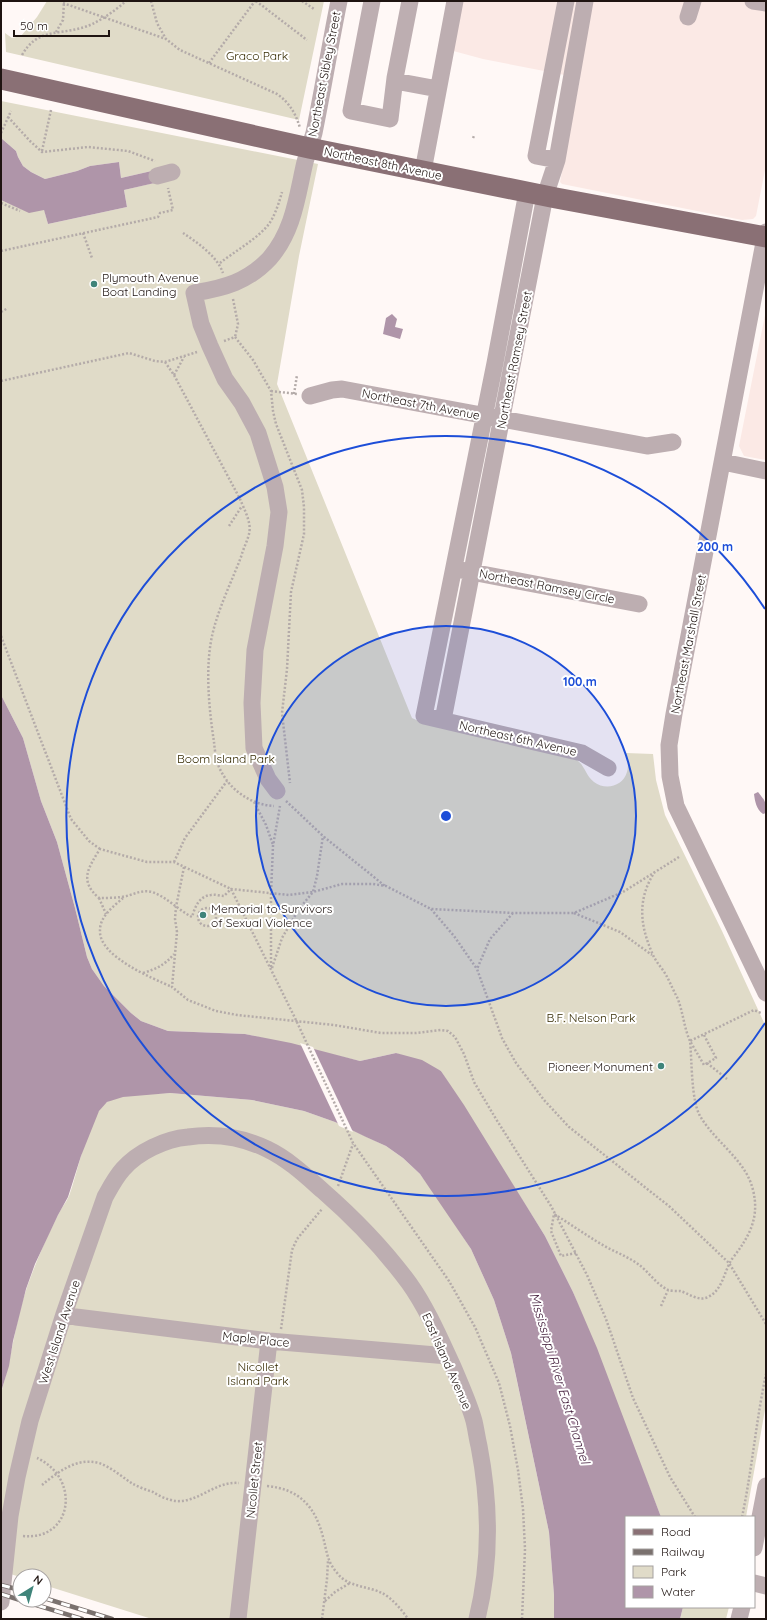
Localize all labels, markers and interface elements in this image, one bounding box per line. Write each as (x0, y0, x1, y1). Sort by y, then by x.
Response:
street label: Northeast Sibley Street (304, 10, 344, 138)
scale bar (14, 12, 109, 38)
text: 50 m (20, 18, 48, 33)
park label: Graco Park (226, 48, 288, 63)
street label: Northeast 8th Avenue (323, 143, 444, 183)
place label: Plymouth Avenue Boat Landing (102, 270, 199, 299)
marker: Plymouth Avenue Boat Landing (89, 279, 99, 289)
street label: Northeast Ramsey Street (493, 290, 535, 430)
street label: Northeast 7th Avenue (361, 385, 482, 423)
text: 200 m (697, 539, 733, 554)
street label: Northeast Ramsey Circle (478, 566, 616, 607)
street label: Northeast Marshall Street (667, 573, 709, 715)
text: 100 m (563, 674, 597, 689)
street label: Northeast 6th Avenue (458, 717, 578, 759)
park label: Boom Island Park (177, 751, 275, 766)
centre of rings (439, 809, 453, 823)
place label: Memorial to Survivors of Sexual Violence (211, 901, 333, 930)
marker: Memorial to Survivors of Sexual Violence (198, 910, 208, 920)
park label: B.F. Nelson Park (547, 1010, 636, 1025)
place label: Pioneer Monument (548, 1059, 653, 1074)
marker: Pioneer Monument (656, 1061, 666, 1071)
street label: West Island Avenue (35, 1278, 83, 1386)
water label: Mississippi River East Channel (526, 1290, 594, 1467)
street label: East Island Avenue (419, 1310, 475, 1412)
street label: Maple Place (222, 1328, 290, 1350)
park label: Nicollet Island Park (227, 1359, 289, 1388)
street label: Nicollet Street (243, 1441, 265, 1519)
legend (625, 1516, 755, 1608)
text: Road (661, 1524, 691, 1539)
text: Railway (661, 1544, 705, 1559)
text: Park (661, 1564, 686, 1579)
north arrow (12, 1568, 52, 1608)
text: N (31, 1572, 45, 1588)
text: Water (661, 1584, 696, 1599)

